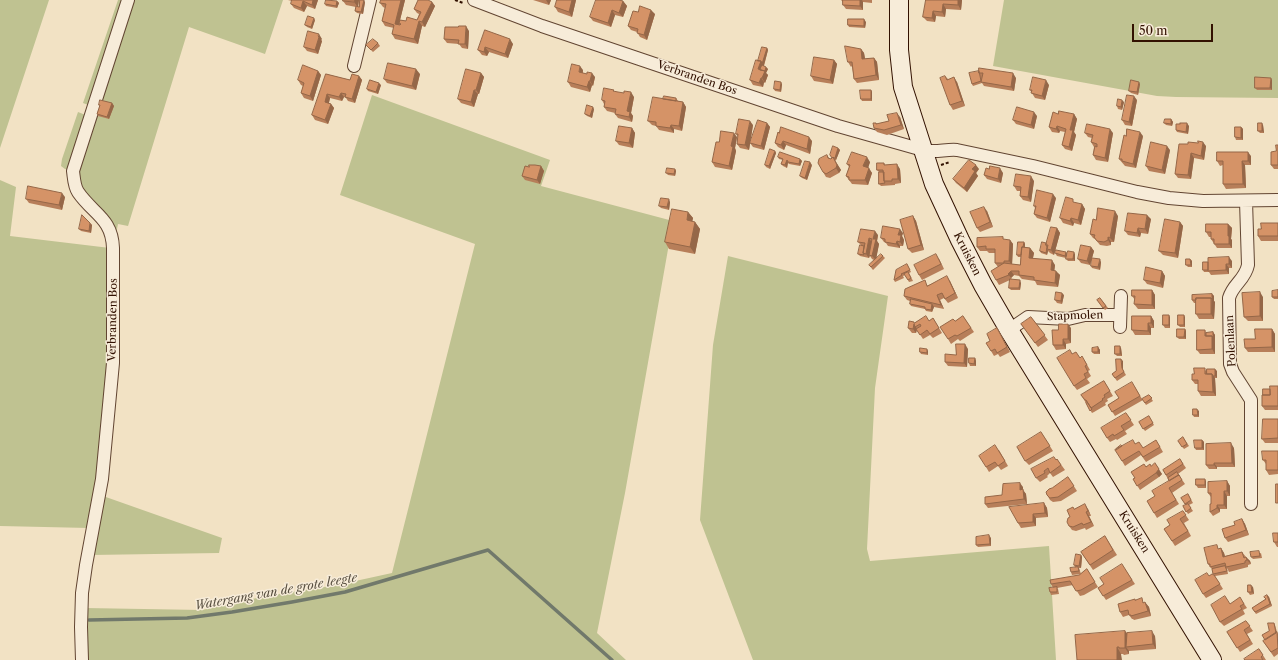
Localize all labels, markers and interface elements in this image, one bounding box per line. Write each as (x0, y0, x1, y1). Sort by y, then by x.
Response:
scale bar (1134, 16, 1215, 42)
text: 50 m (1139, 23, 1168, 38)
street label: Verbranden Bos (655, 58, 739, 98)
street label: Kruisken (950, 230, 984, 278)
street label: Verbranden Bos (106, 278, 120, 362)
street label: Stapmolen (1047, 308, 1103, 324)
street label: Polenlaan (1223, 315, 1239, 367)
street label: Kruisken (1116, 509, 1152, 555)
water label: Watergang van de grote leegte (194, 571, 358, 613)

